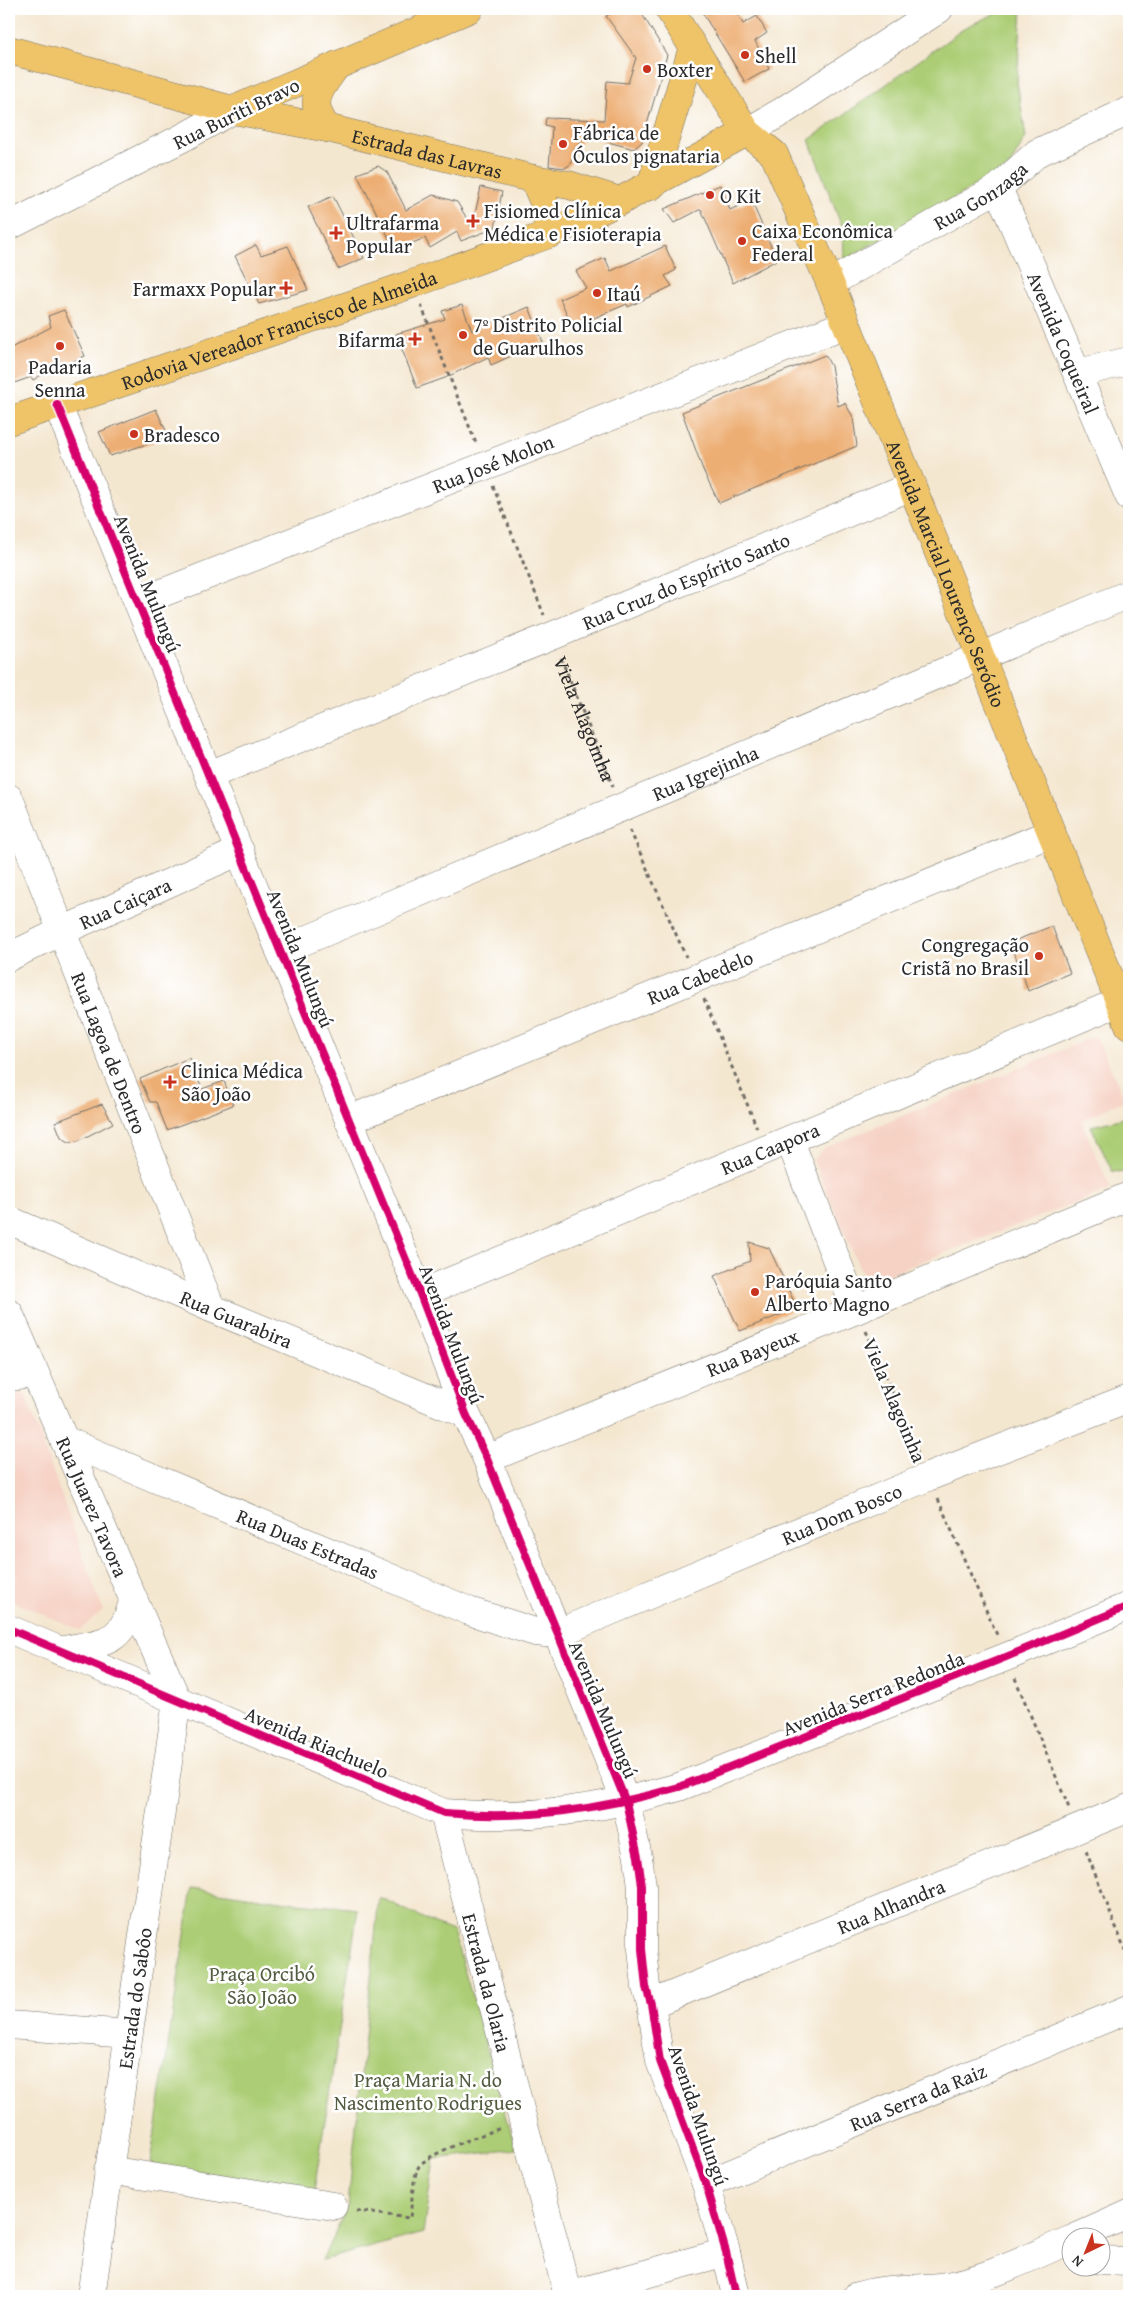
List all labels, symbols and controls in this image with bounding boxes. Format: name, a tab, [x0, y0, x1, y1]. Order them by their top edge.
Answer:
place label: Shell	[755, 41, 797, 70]
marker: Shell	[739, 49, 751, 61]
place label: Boxter	[657, 55, 713, 84]
marker: Boxter	[641, 63, 653, 75]
street label: Rua Buriti Bravo	[168, 70, 304, 156]
place label: Fábrica de Óculos pignataria	[573, 118, 720, 170]
street label: Estrada das Lavras	[349, 120, 506, 185]
marker: Fábrica de Óculos pignataria	[557, 138, 569, 150]
street label: Rua Gonzaga	[928, 154, 1034, 236]
place label: O Kit	[720, 181, 761, 210]
marker: O Kit	[704, 189, 716, 201]
place label: Fisiomed Clínica Médica e Fisioterapia	[484, 196, 662, 248]
place label: Ultrafarma Popular	[346, 208, 440, 260]
marker: Fisiomed Clínica Médica e Fisioterapia	[466, 214, 480, 228]
place label: Caixa Econômica Federal	[752, 216, 893, 268]
marker: Ultrafarma Popular	[330, 227, 342, 239]
marker: Caixa Econômica Federal	[736, 235, 748, 247]
street label: Rodovia Vereador Francisco de Almeida	[117, 262, 441, 396]
street label: Avenida Coqueiral	[1021, 267, 1107, 419]
place label: Farmaxx Popular	[133, 274, 276, 303]
place label: Itaú	[607, 279, 641, 308]
marker: Farmaxx Popular	[280, 282, 292, 294]
marker: Itaú	[591, 287, 603, 299]
place label: 7º Distrito Policial de Guarulhos	[473, 310, 623, 362]
place label: Bifarma	[338, 325, 406, 354]
marker: 7º Distrito Policial de Guarulhos	[457, 329, 469, 341]
marker: Bifarma	[409, 333, 421, 345]
marker: Padaria Senna	[54, 340, 66, 352]
place label: Padaria Senna	[28, 352, 92, 404]
place label: Bradesco	[144, 420, 220, 449]
street label: Rua José Molon	[428, 426, 558, 500]
marker: Bradesco	[128, 428, 140, 440]
street label: Avenida Marcial Lourenço Seródio	[880, 435, 1014, 711]
street label: Avenida Mulungú	[107, 509, 189, 657]
street label: Rua Cruz do Espírito Santo	[578, 524, 794, 636]
street label: Viela Alagoinha	[547, 651, 624, 786]
street label: Rua Igrejinha	[647, 737, 763, 807]
street label: Rua Caiçara	[74, 869, 176, 936]
street label: Avenida Mulungú	[260, 884, 342, 1032]
place label: Congregação Cristã no Brasil	[902, 930, 1029, 982]
street label: Rua Cabedelo	[642, 942, 757, 1011]
marker: Congregação Cristã no Brasil	[1033, 950, 1045, 962]
street label: Rua Lagoa de Dentro	[65, 967, 155, 1138]
place label: Clinica Médica São João	[181, 1056, 304, 1108]
marker: Clinica Médica São João	[163, 1075, 177, 1089]
street label: Rua Caapora	[716, 1114, 824, 1181]
street label: Avenida Mulungú	[412, 1260, 492, 1408]
place label: Paróquia Santo Alberto Magno	[765, 1266, 892, 1318]
street label: Rua Guarabira	[176, 1282, 298, 1355]
marker: Paróquia Santo Alberto Magno	[749, 1286, 761, 1298]
street label: Rua Bayeux	[702, 1320, 803, 1384]
street label: Viela Alagoinha	[856, 1333, 934, 1467]
street label: Rua Juarez Tavora	[50, 1432, 136, 1582]
street label: Rua Dom Bosco	[777, 1475, 906, 1552]
street label: Rua Duas Estradas	[233, 1500, 384, 1586]
street label: Avenida Mulungú	[562, 1636, 646, 1783]
street label: Avenida Serra Redonda	[778, 1643, 969, 1743]
street label: Avenida Riachuelo	[241, 1699, 393, 1785]
street label: Rua Alhandra	[832, 1870, 949, 1941]
street label: Estrada da Olaria	[456, 1910, 519, 2056]
street label: Estrada do Sabôo	[109, 1925, 159, 2071]
park label: Praça Orcibó São João	[209, 1959, 315, 2011]
street label: Avenida Mulungú	[661, 2041, 737, 2189]
street label: Rua Serra da Raiz	[845, 2055, 991, 2138]
park label: Praça Maria N. do Nascimento Rodrigues	[334, 2065, 522, 2117]
north arrow	[1060, 2228, 1110, 2278]
text: N	[1066, 2251, 1087, 2272]

